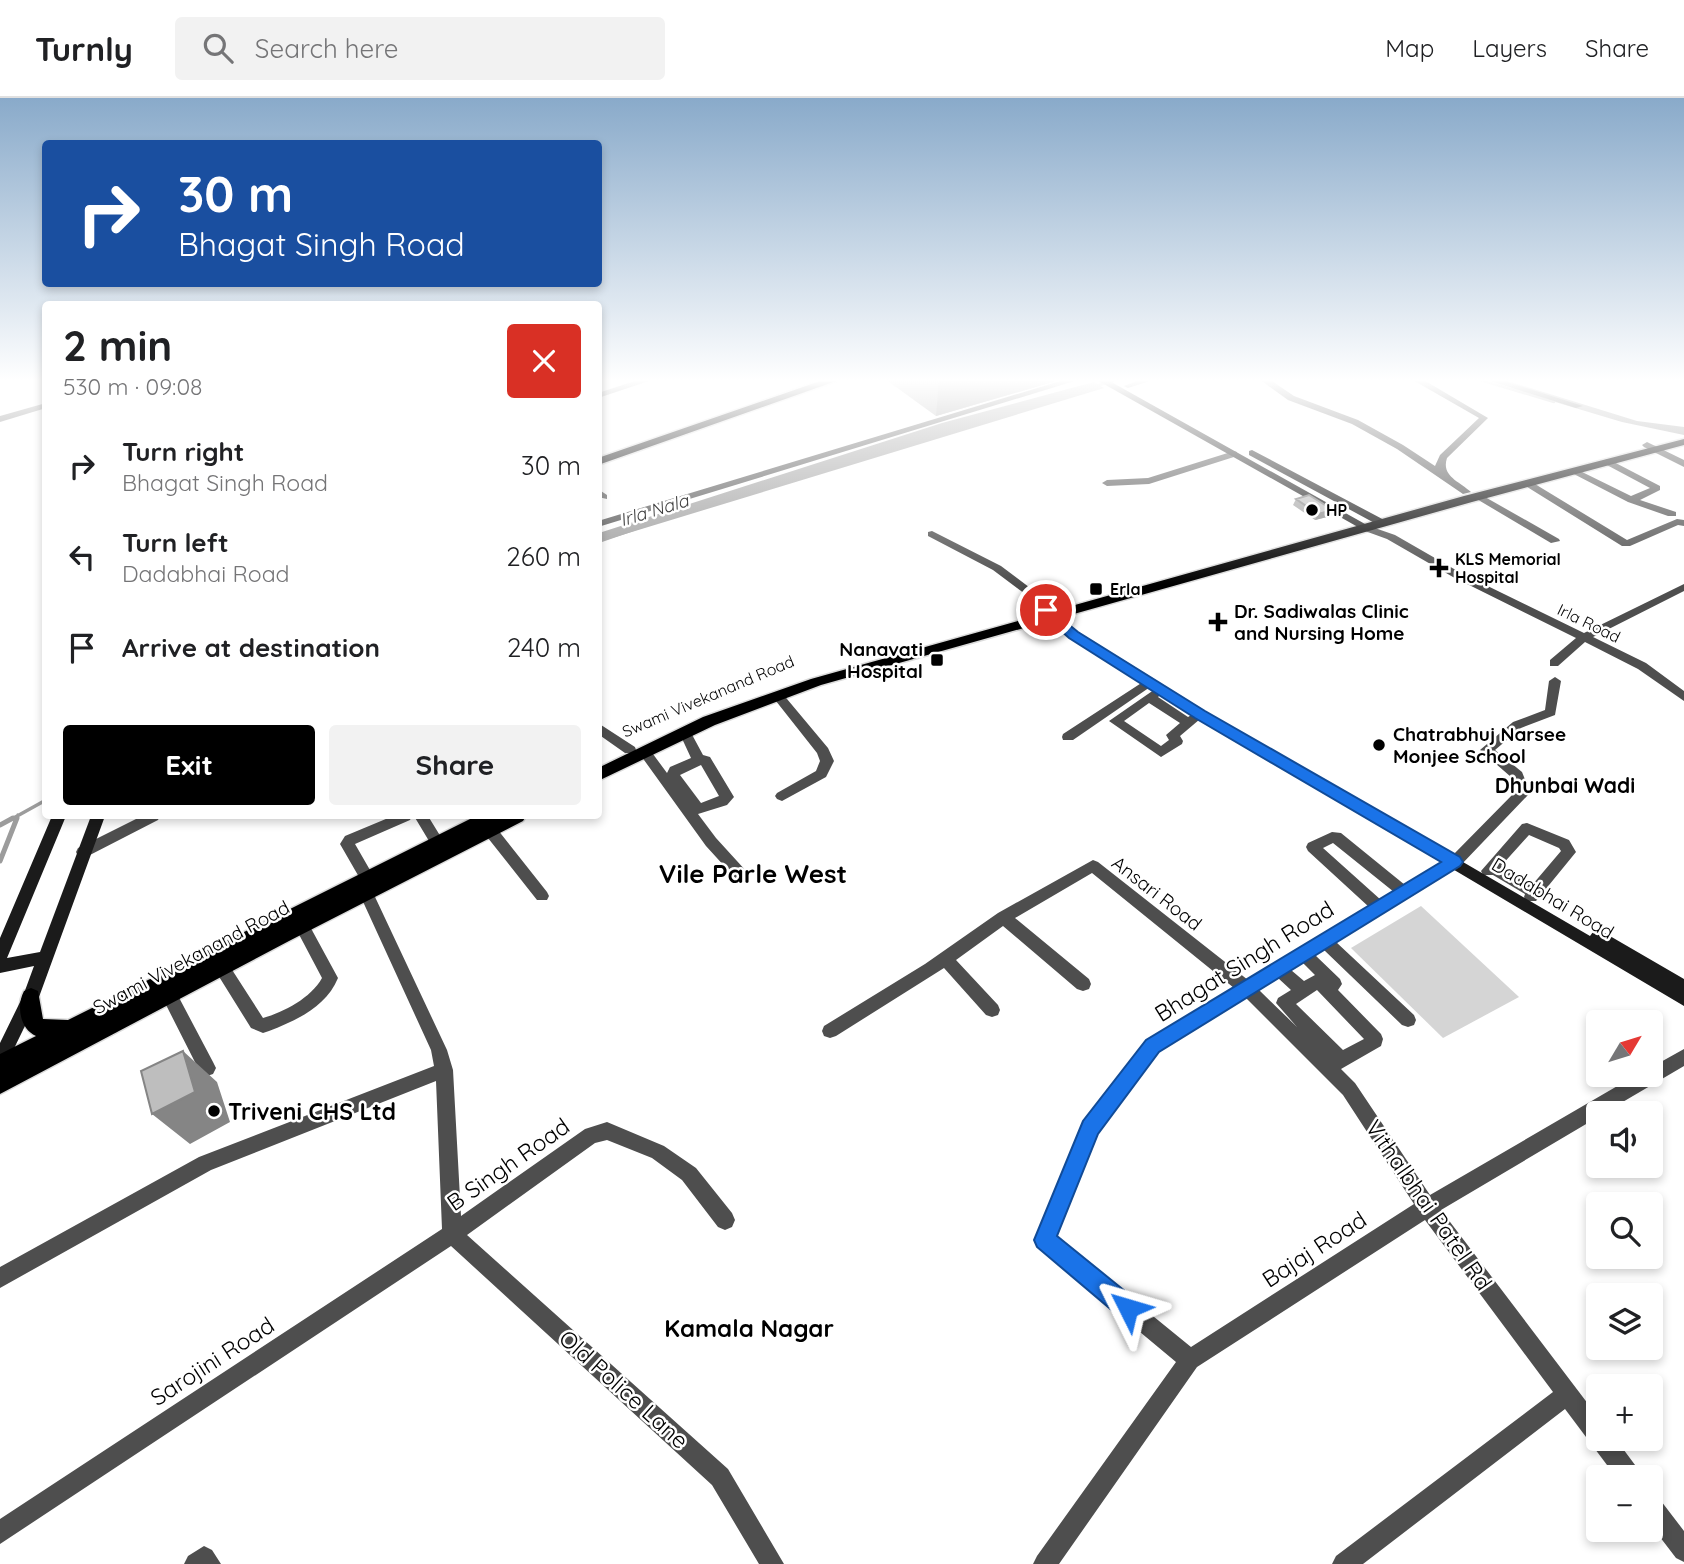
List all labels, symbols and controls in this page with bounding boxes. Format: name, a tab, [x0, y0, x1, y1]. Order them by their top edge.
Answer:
search box	[175, 17, 665, 80]
text: Turnly	[35, 28, 133, 69]
icon: search	[199, 29, 237, 67]
text: Search here	[255, 32, 398, 65]
text: Map	[1385, 33, 1434, 63]
text: Layers	[1472, 33, 1547, 63]
text: Share	[1585, 33, 1649, 63]
text: 30 m	[178, 163, 293, 224]
icon: right	[63, 168, 154, 259]
text: Bhagat Singh Road	[178, 224, 465, 264]
text: 2 min	[63, 319, 172, 372]
button: close	[507, 324, 581, 398]
text: 530 m · 09:08	[63, 372, 203, 401]
text: Turn right	[122, 435, 244, 468]
icon: right	[63, 447, 101, 485]
text: 30 m	[521, 449, 581, 482]
text: Bhagat Singh Road	[122, 468, 328, 497]
water label: Irla Nala	[617, 488, 692, 531]
place label: HP	[1326, 500, 1348, 520]
marker: HP	[1304, 502, 1320, 518]
text: Turn left	[122, 526, 229, 559]
icon: left	[63, 538, 101, 576]
text: 260 m	[506, 540, 581, 573]
place label: KLS Memorial Hospital	[1455, 549, 1561, 587]
marker: KLS Memorial Hospital	[1429, 558, 1449, 578]
text: Dadabhai Road	[122, 559, 290, 588]
place label: Erla	[1110, 579, 1140, 599]
pin	[1016, 580, 1076, 640]
marker: Erla	[1088, 581, 1104, 597]
icon: arrive	[1027, 591, 1065, 629]
place label: Dr. Sadiwalas Clinic and Nursing Home	[1234, 599, 1409, 645]
street label: Irla Road	[1554, 599, 1624, 647]
marker: Dr. Sadiwalas Clinic and Nursing Home	[1208, 612, 1228, 632]
icon: arrive	[63, 629, 101, 667]
text: Arrive at destination	[122, 631, 380, 664]
text: 240 m	[507, 631, 581, 664]
place label: Nanavati Hospital	[839, 637, 923, 683]
street label: Swami Vivekanand Road	[619, 651, 797, 741]
marker: Nanavati Hospital	[929, 652, 945, 668]
place label: Chatrabhuj Narsee Monjee School	[1393, 722, 1566, 768]
button: Exit	[63, 725, 315, 805]
button: Share	[329, 725, 581, 805]
marker: Chatrabhuj Narsee Monjee School	[1371, 737, 1387, 753]
district label: Dhunbai Wadi	[1495, 772, 1635, 798]
street label: Ansari Road	[1107, 850, 1207, 936]
street label: Dadabhai Road	[1487, 852, 1619, 944]
district label: Vile Parle West	[659, 857, 847, 890]
street label: Bhagat Singh Road	[1149, 894, 1339, 1028]
street label: Swami Vivekanand Road	[88, 895, 294, 1019]
north arrow	[1586, 1010, 1662, 1087]
map controls	[1586, 1010, 1663, 1542]
place label: Triveni CHS Ltd	[228, 1097, 396, 1126]
button: sound	[1586, 1101, 1663, 1178]
marker: Triveni CHS Ltd	[206, 1103, 222, 1119]
street label: B Singh Road	[441, 1111, 575, 1217]
street label: Vithalbhai Patel Rd	[1359, 1114, 1499, 1296]
button: search	[1586, 1192, 1663, 1269]
street label: Bajaj Road	[1256, 1205, 1372, 1293]
position arrow	[1091, 1271, 1165, 1345]
button: layers	[1586, 1283, 1663, 1360]
street label: Sarojini Road	[145, 1310, 279, 1412]
district label: Kamala Nagar	[664, 1313, 834, 1343]
street label: Old Police Lane	[553, 1323, 695, 1455]
button: +	[1586, 1374, 1663, 1451]
button: −	[1586, 1465, 1663, 1542]

